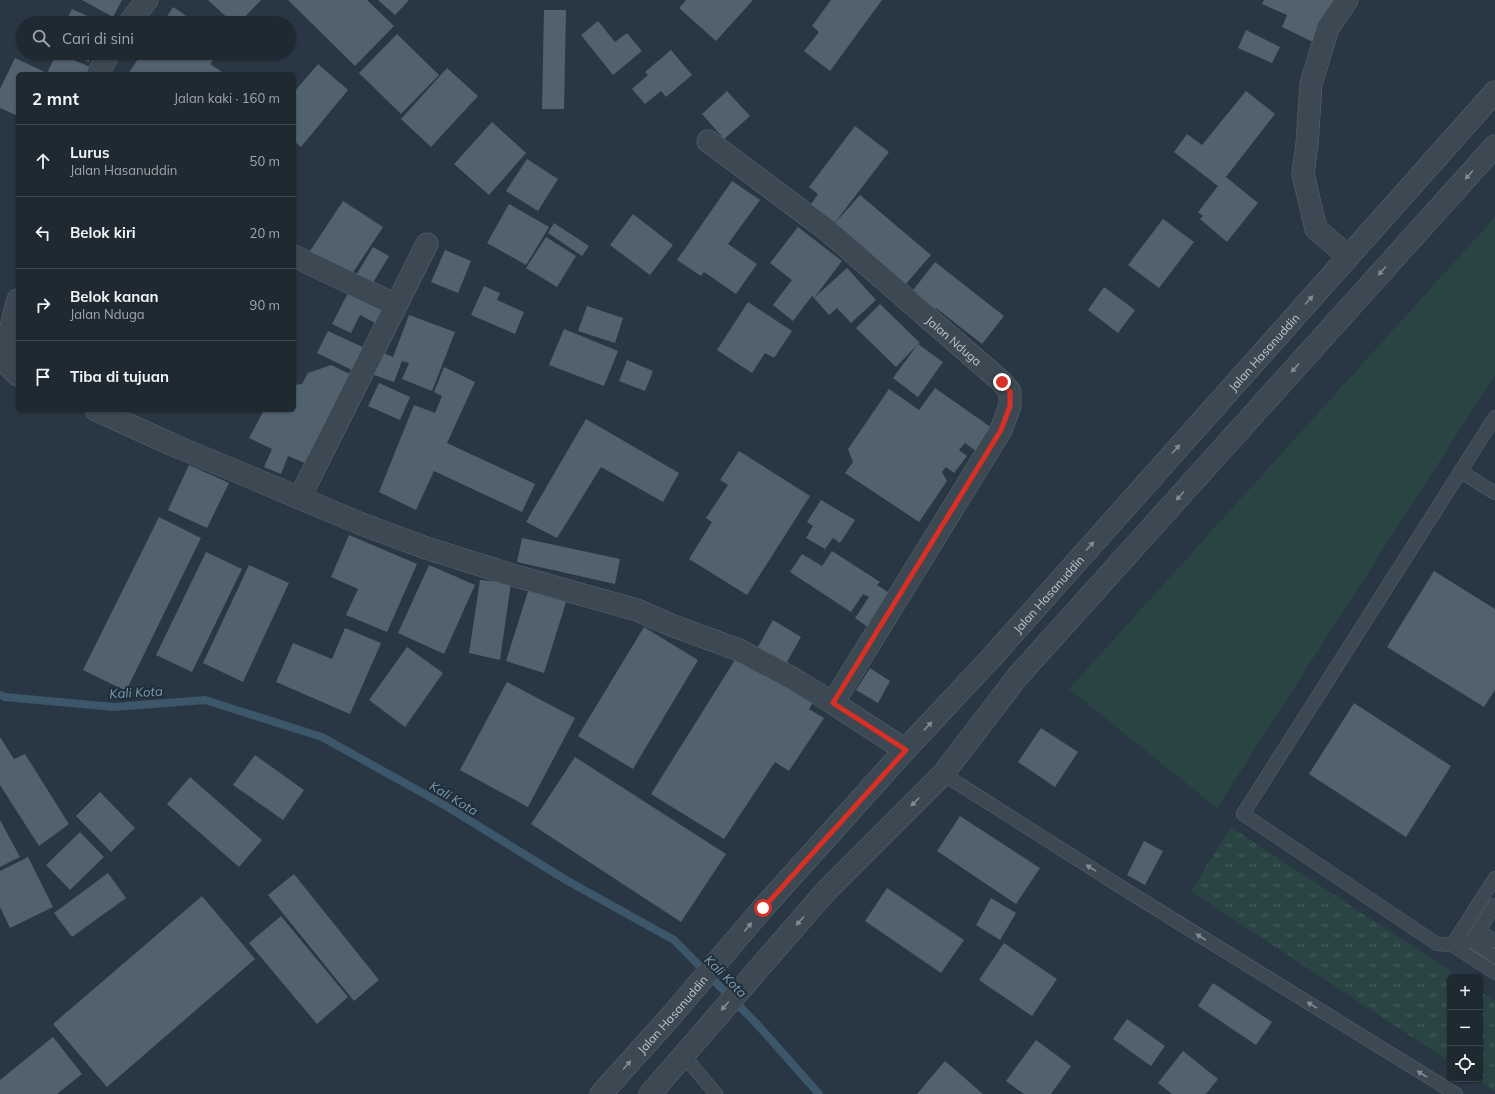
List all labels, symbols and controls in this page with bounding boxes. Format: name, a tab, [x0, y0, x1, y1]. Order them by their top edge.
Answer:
search box	[16, 16, 296, 60]
icon: search	[30, 27, 52, 49]
text: Cari di sini	[62, 29, 134, 48]
text: 2 mnt	[32, 88, 79, 109]
text: Jalan kaki · 160 m	[174, 90, 280, 106]
text: Lurus	[70, 143, 110, 162]
icon: ahead	[32, 150, 54, 172]
text: 50 m	[250, 153, 280, 169]
text: Jalan Hasanuddin	[70, 162, 177, 178]
one-way arrow	[1465, 170, 1474, 179]
icon: left	[32, 222, 54, 244]
text: Belok kiri	[70, 223, 136, 242]
text: 20 m	[250, 225, 280, 241]
one-way arrow	[1378, 267, 1387, 276]
text: Belok kanan	[70, 287, 159, 306]
icon: right	[32, 294, 54, 316]
one-way arrow	[1304, 295, 1313, 304]
text: 90 m	[250, 297, 280, 313]
text: Jalan Nduga	[70, 306, 145, 322]
street label: Jalan Hasanuddin	[1225, 310, 1302, 394]
street label: Jalan Nduga	[923, 312, 985, 369]
one-way arrow	[1291, 363, 1300, 373]
icon: arrive	[32, 366, 54, 388]
text: Tiba di tujuan	[70, 367, 169, 386]
route end	[993, 373, 1011, 391]
one-way arrow	[1172, 444, 1181, 454]
one-way arrow	[1176, 491, 1185, 501]
one-way arrow	[1085, 542, 1094, 551]
street label: Jalan Hasanuddin	[1010, 552, 1087, 636]
water label: Kali Kota	[109, 683, 163, 701]
one-way arrow	[923, 721, 933, 731]
water label: Kali Kota	[427, 777, 481, 819]
one-way arrow	[910, 797, 920, 807]
one-way arrow	[1086, 864, 1096, 872]
route start	[754, 899, 772, 917]
one-way arrow	[796, 915, 805, 926]
one-way arrow	[743, 921, 752, 932]
one-way arrow	[1196, 933, 1206, 941]
water label: Kali Kota	[701, 951, 751, 1001]
street label: Jalan Hasanuddin	[634, 972, 710, 1056]
map controls	[1447, 974, 1483, 1082]
button: +	[1447, 974, 1483, 1010]
one-way arrow	[721, 1001, 730, 1012]
one-way arrow	[1307, 1001, 1317, 1009]
button: −	[1447, 1010, 1483, 1046]
button: locate	[1447, 1046, 1483, 1082]
one-way arrow	[622, 1060, 631, 1070]
one-way arrow	[1416, 1070, 1428, 1077]

